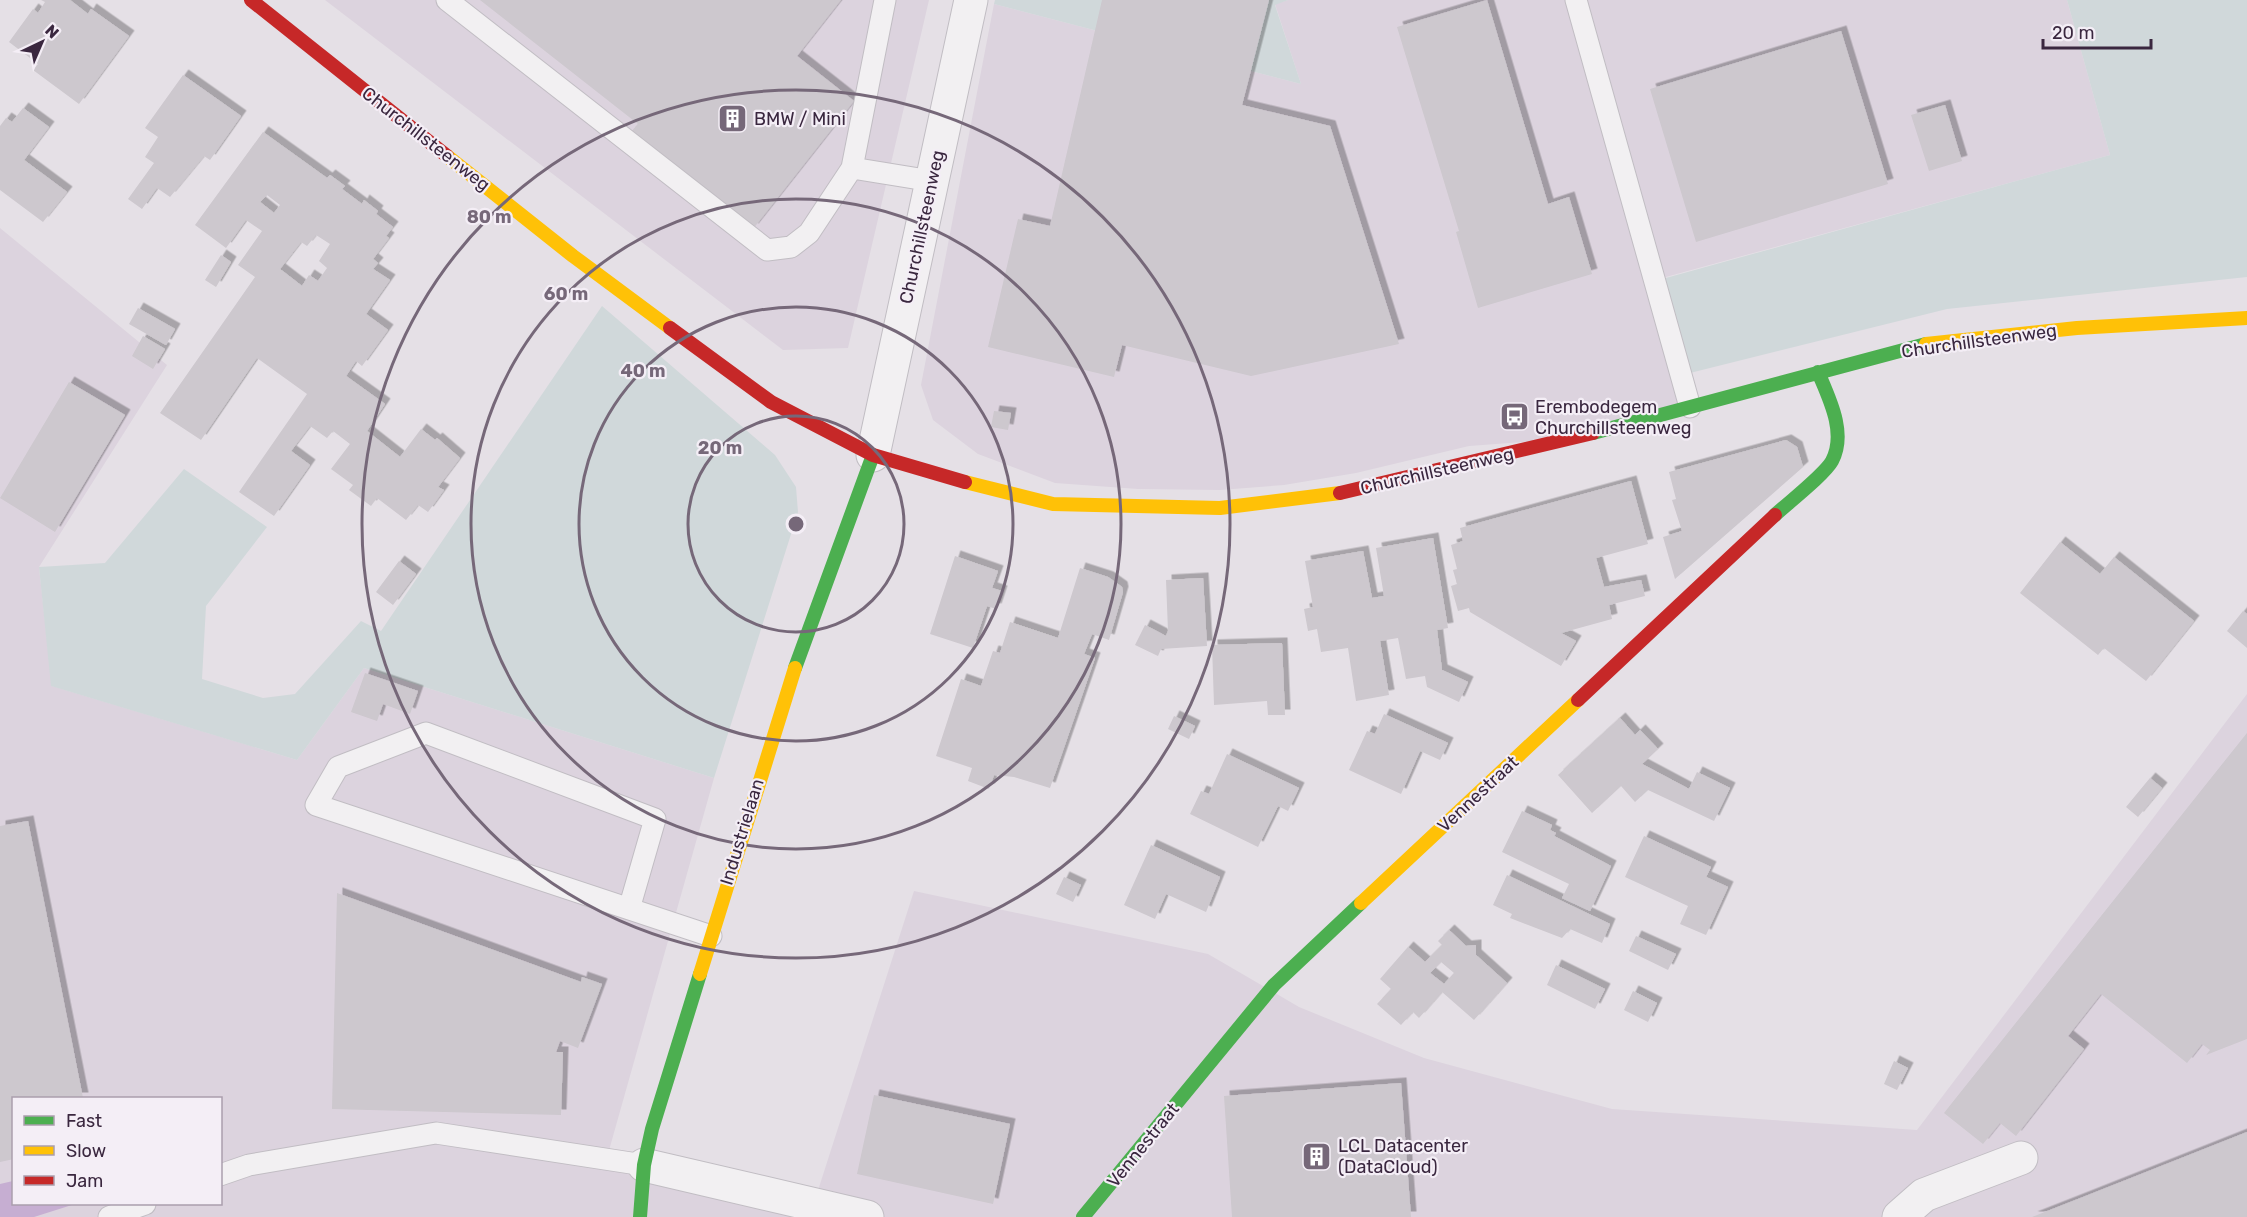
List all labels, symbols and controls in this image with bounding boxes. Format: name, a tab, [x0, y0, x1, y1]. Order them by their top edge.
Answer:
north arrow	[12, 12, 72, 72]
scale bar	[2043, 12, 2151, 50]
text: N	[41, 21, 63, 42]
text: 20 m	[2052, 22, 2094, 44]
street label: Churchillsteenweg	[358, 82, 494, 196]
building icon: BMW / Mini	[717, 103, 749, 135]
place label: BMW / Mini	[754, 108, 846, 130]
street label: Churchillsteenweg	[895, 148, 949, 306]
text: 80 m	[467, 206, 511, 228]
text: 60 m	[544, 283, 588, 305]
street label: Churchillsteenweg	[1900, 319, 2058, 363]
text: 40 m	[621, 360, 665, 382]
place label: Erembodegem Churchillsteenweg	[1535, 396, 1692, 439]
bus stop icon: Erembodegem Churchillsteenweg	[1498, 401, 1530, 433]
text: 20 m	[698, 437, 742, 459]
street label: Churchillsteenweg	[1358, 443, 1516, 499]
centre of rings	[786, 514, 806, 534]
street label: Vennestraat	[1433, 751, 1523, 837]
street label: Industrielaan	[715, 776, 769, 888]
legend	[12, 1097, 222, 1205]
street label: Vennestraat	[1102, 1098, 1184, 1192]
text: Fast	[66, 1110, 102, 1132]
place label: LCL Datacenter (DataCloud)	[1338, 1135, 1468, 1178]
text: Slow	[66, 1140, 106, 1162]
building icon: LCL Datacenter (DataCloud)	[1301, 1140, 1333, 1172]
text: Jam	[66, 1170, 103, 1192]

